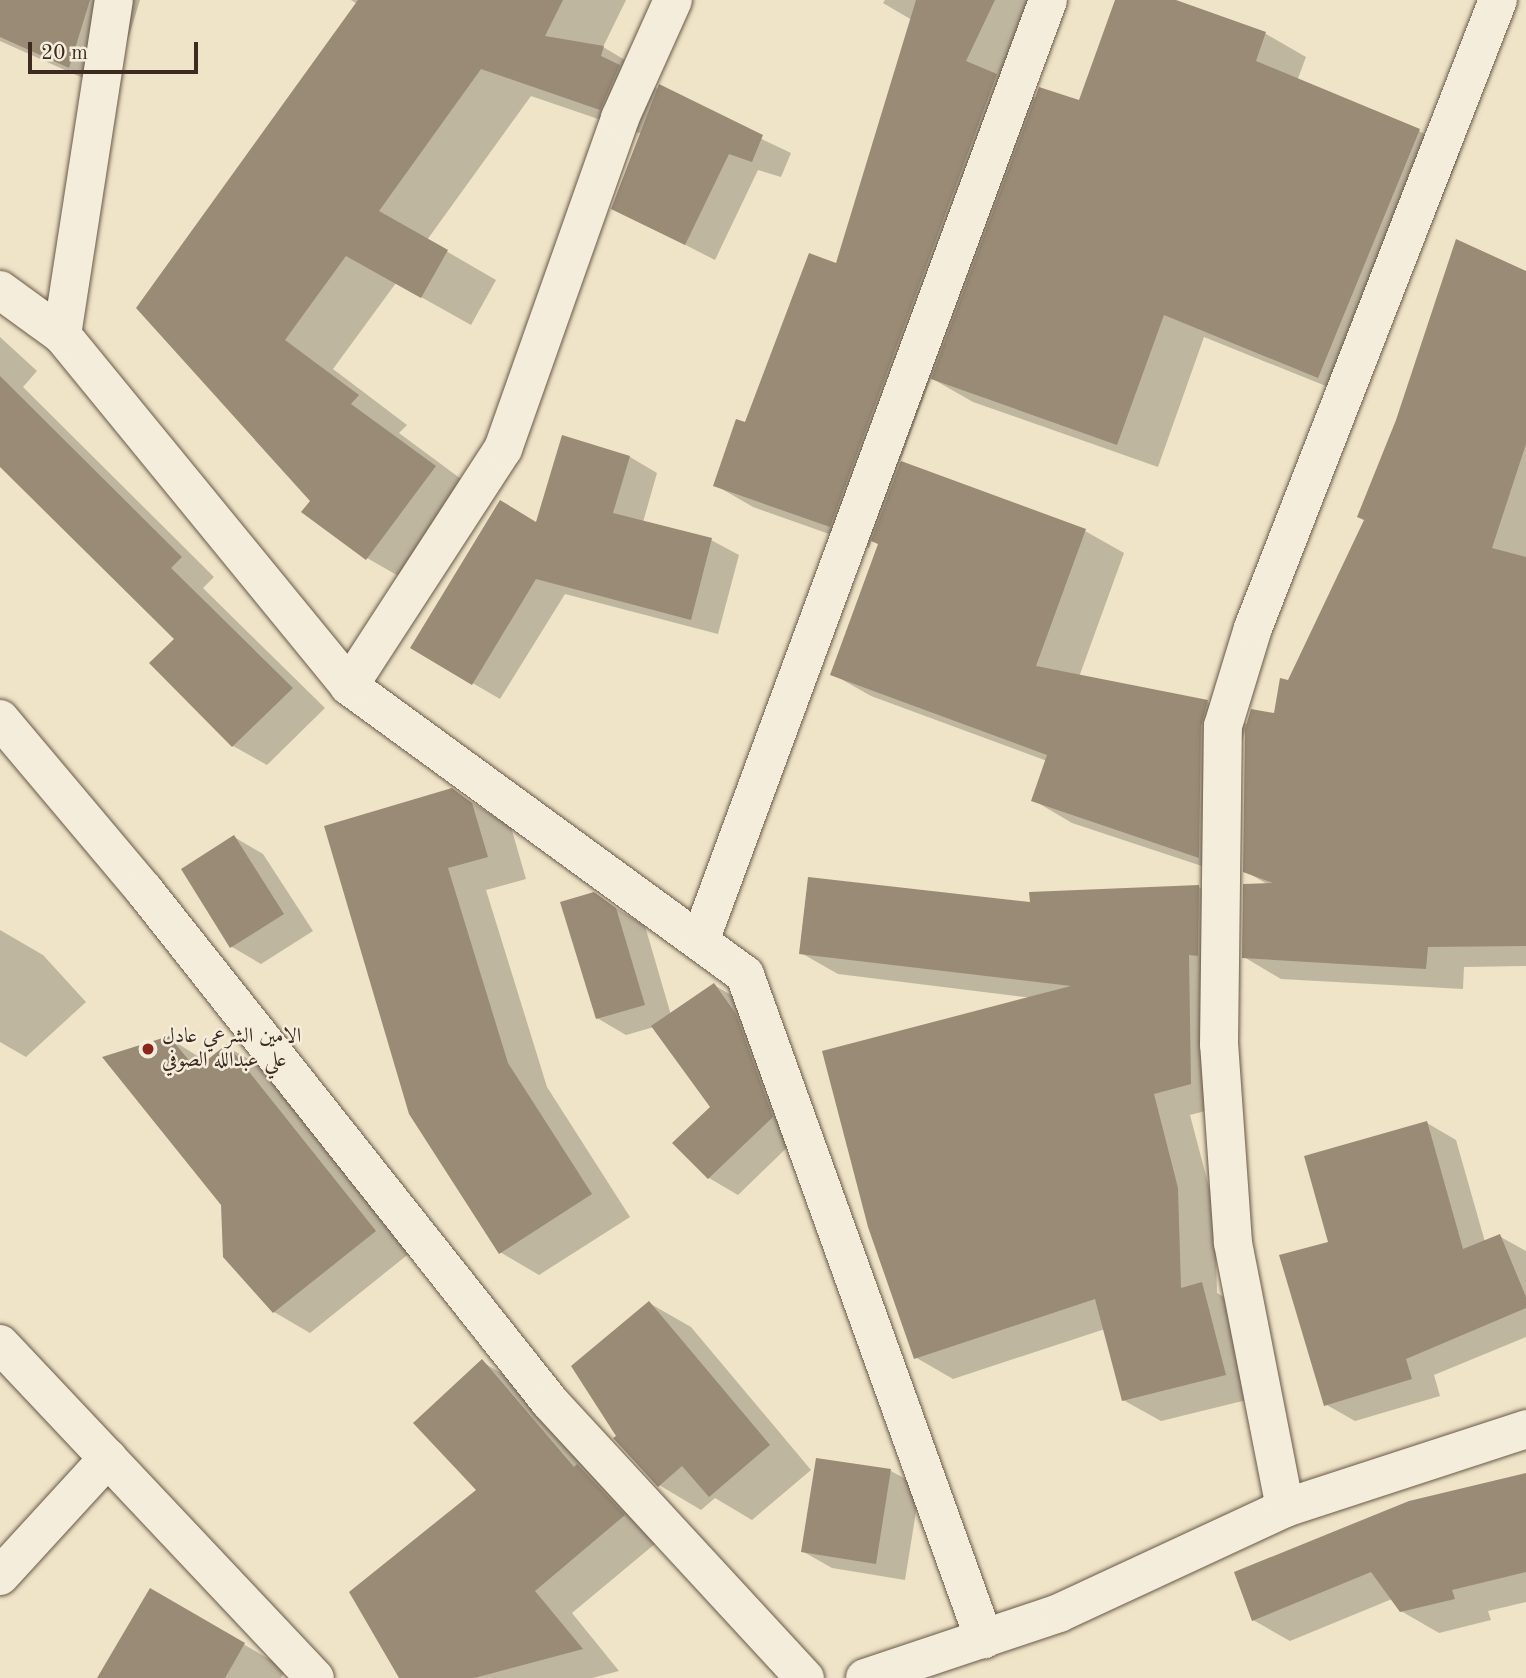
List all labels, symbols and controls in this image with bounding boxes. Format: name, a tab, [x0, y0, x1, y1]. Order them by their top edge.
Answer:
scale bar	[32, 28, 201, 72]
text: 20 m	[41, 43, 88, 64]
place label: الامين الشرعي عادل علي عبدالله الصوفي	[162, 1024, 301, 1074]
marker: الامين الشرعي عادل علي عبدالله الصوفي	[140, 1041, 156, 1057]

